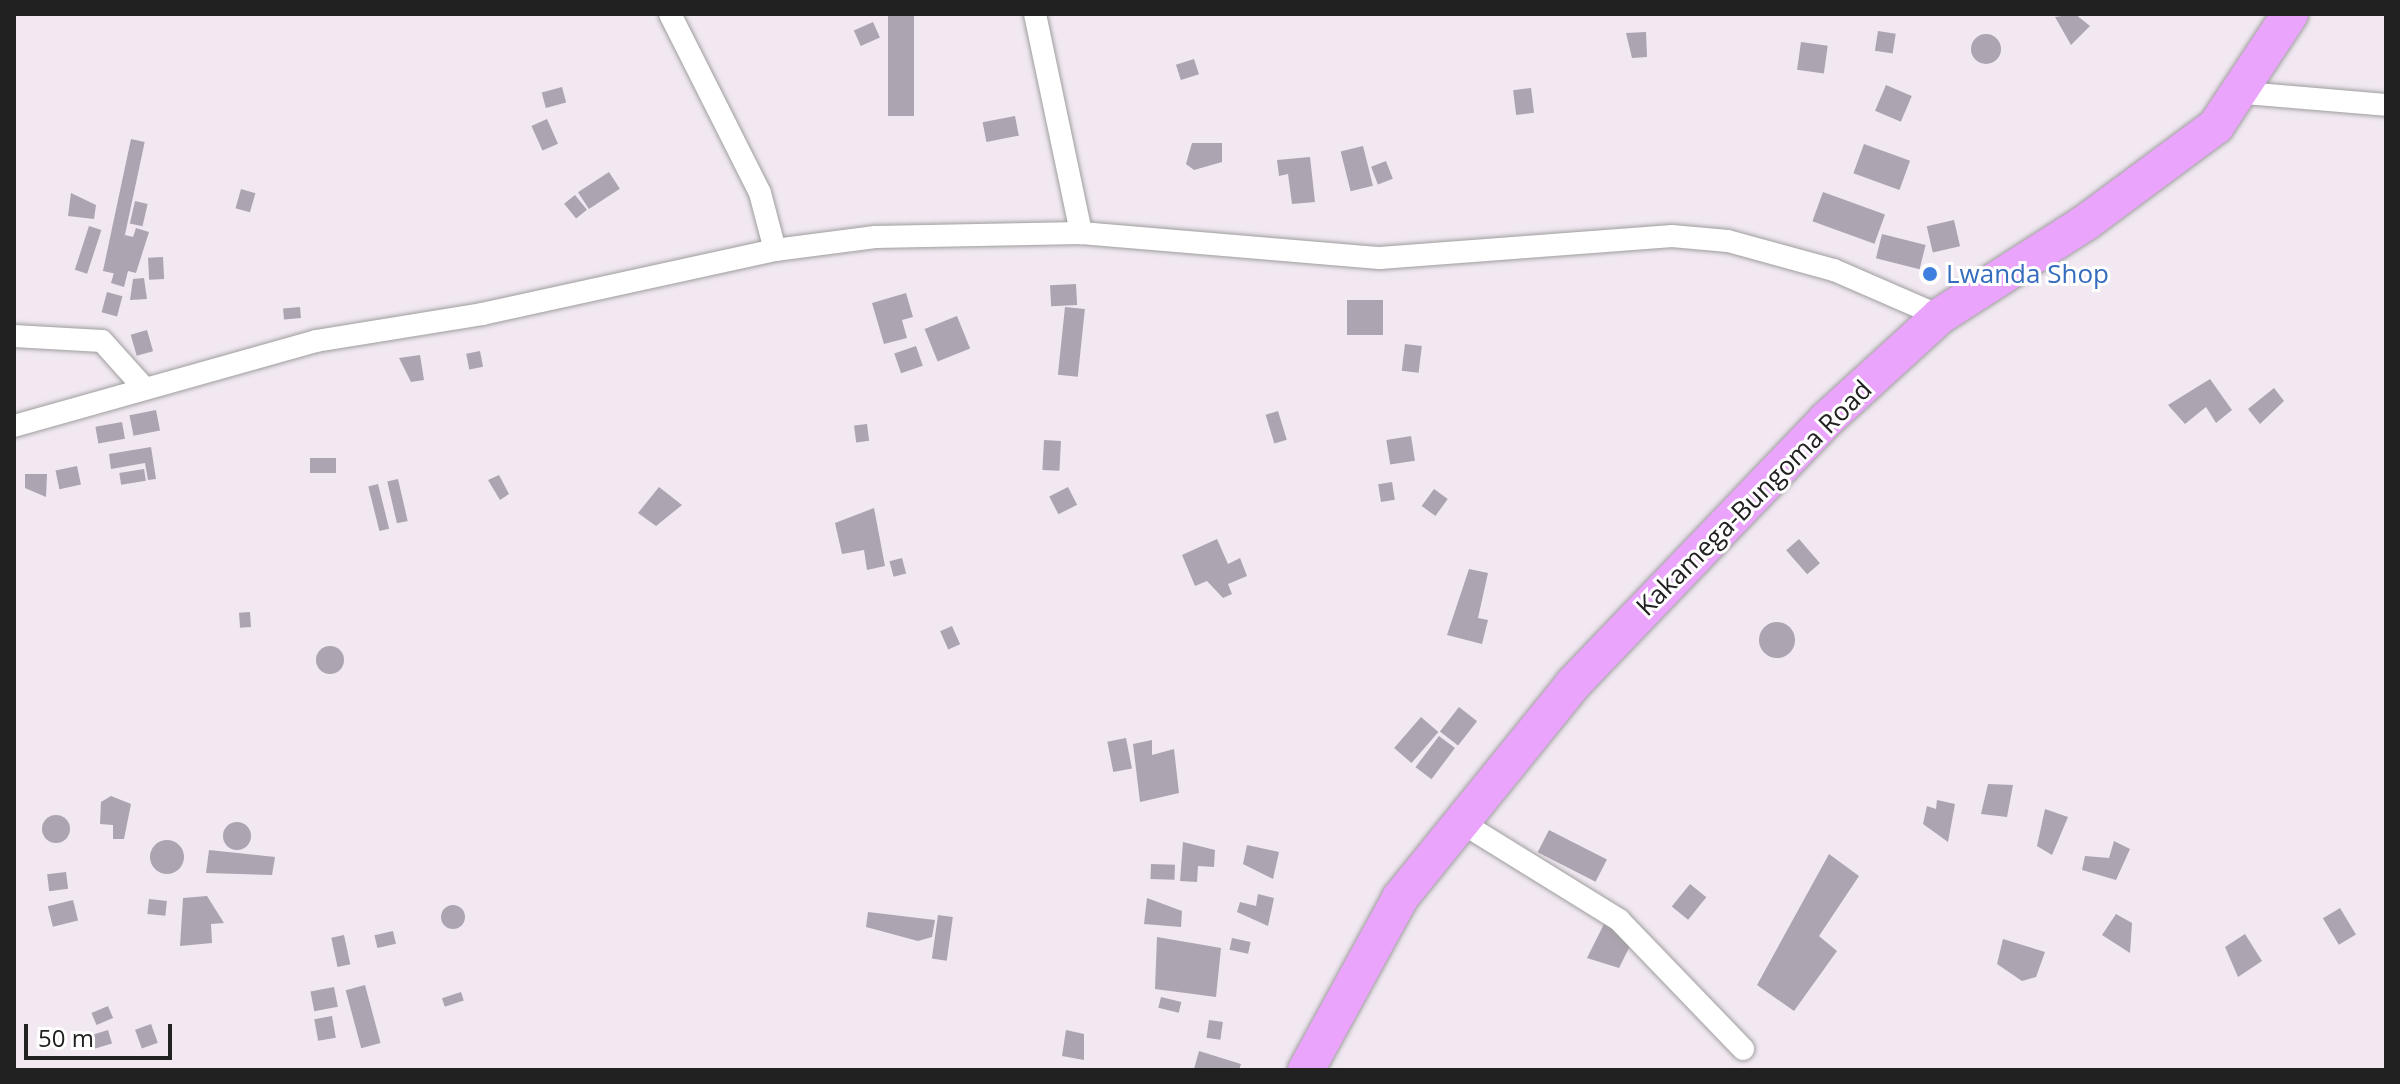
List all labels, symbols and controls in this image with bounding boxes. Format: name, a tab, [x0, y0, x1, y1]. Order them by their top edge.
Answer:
place label: Lwanda Shop	[1946, 258, 2109, 290]
marker: Lwanda Shop	[1921, 265, 1939, 283]
street label: Kakamega-Bungoma Road	[1630, 374, 1878, 622]
scale bar	[28, 1008, 176, 1058]
text: 50 m	[38, 1021, 94, 1054]

